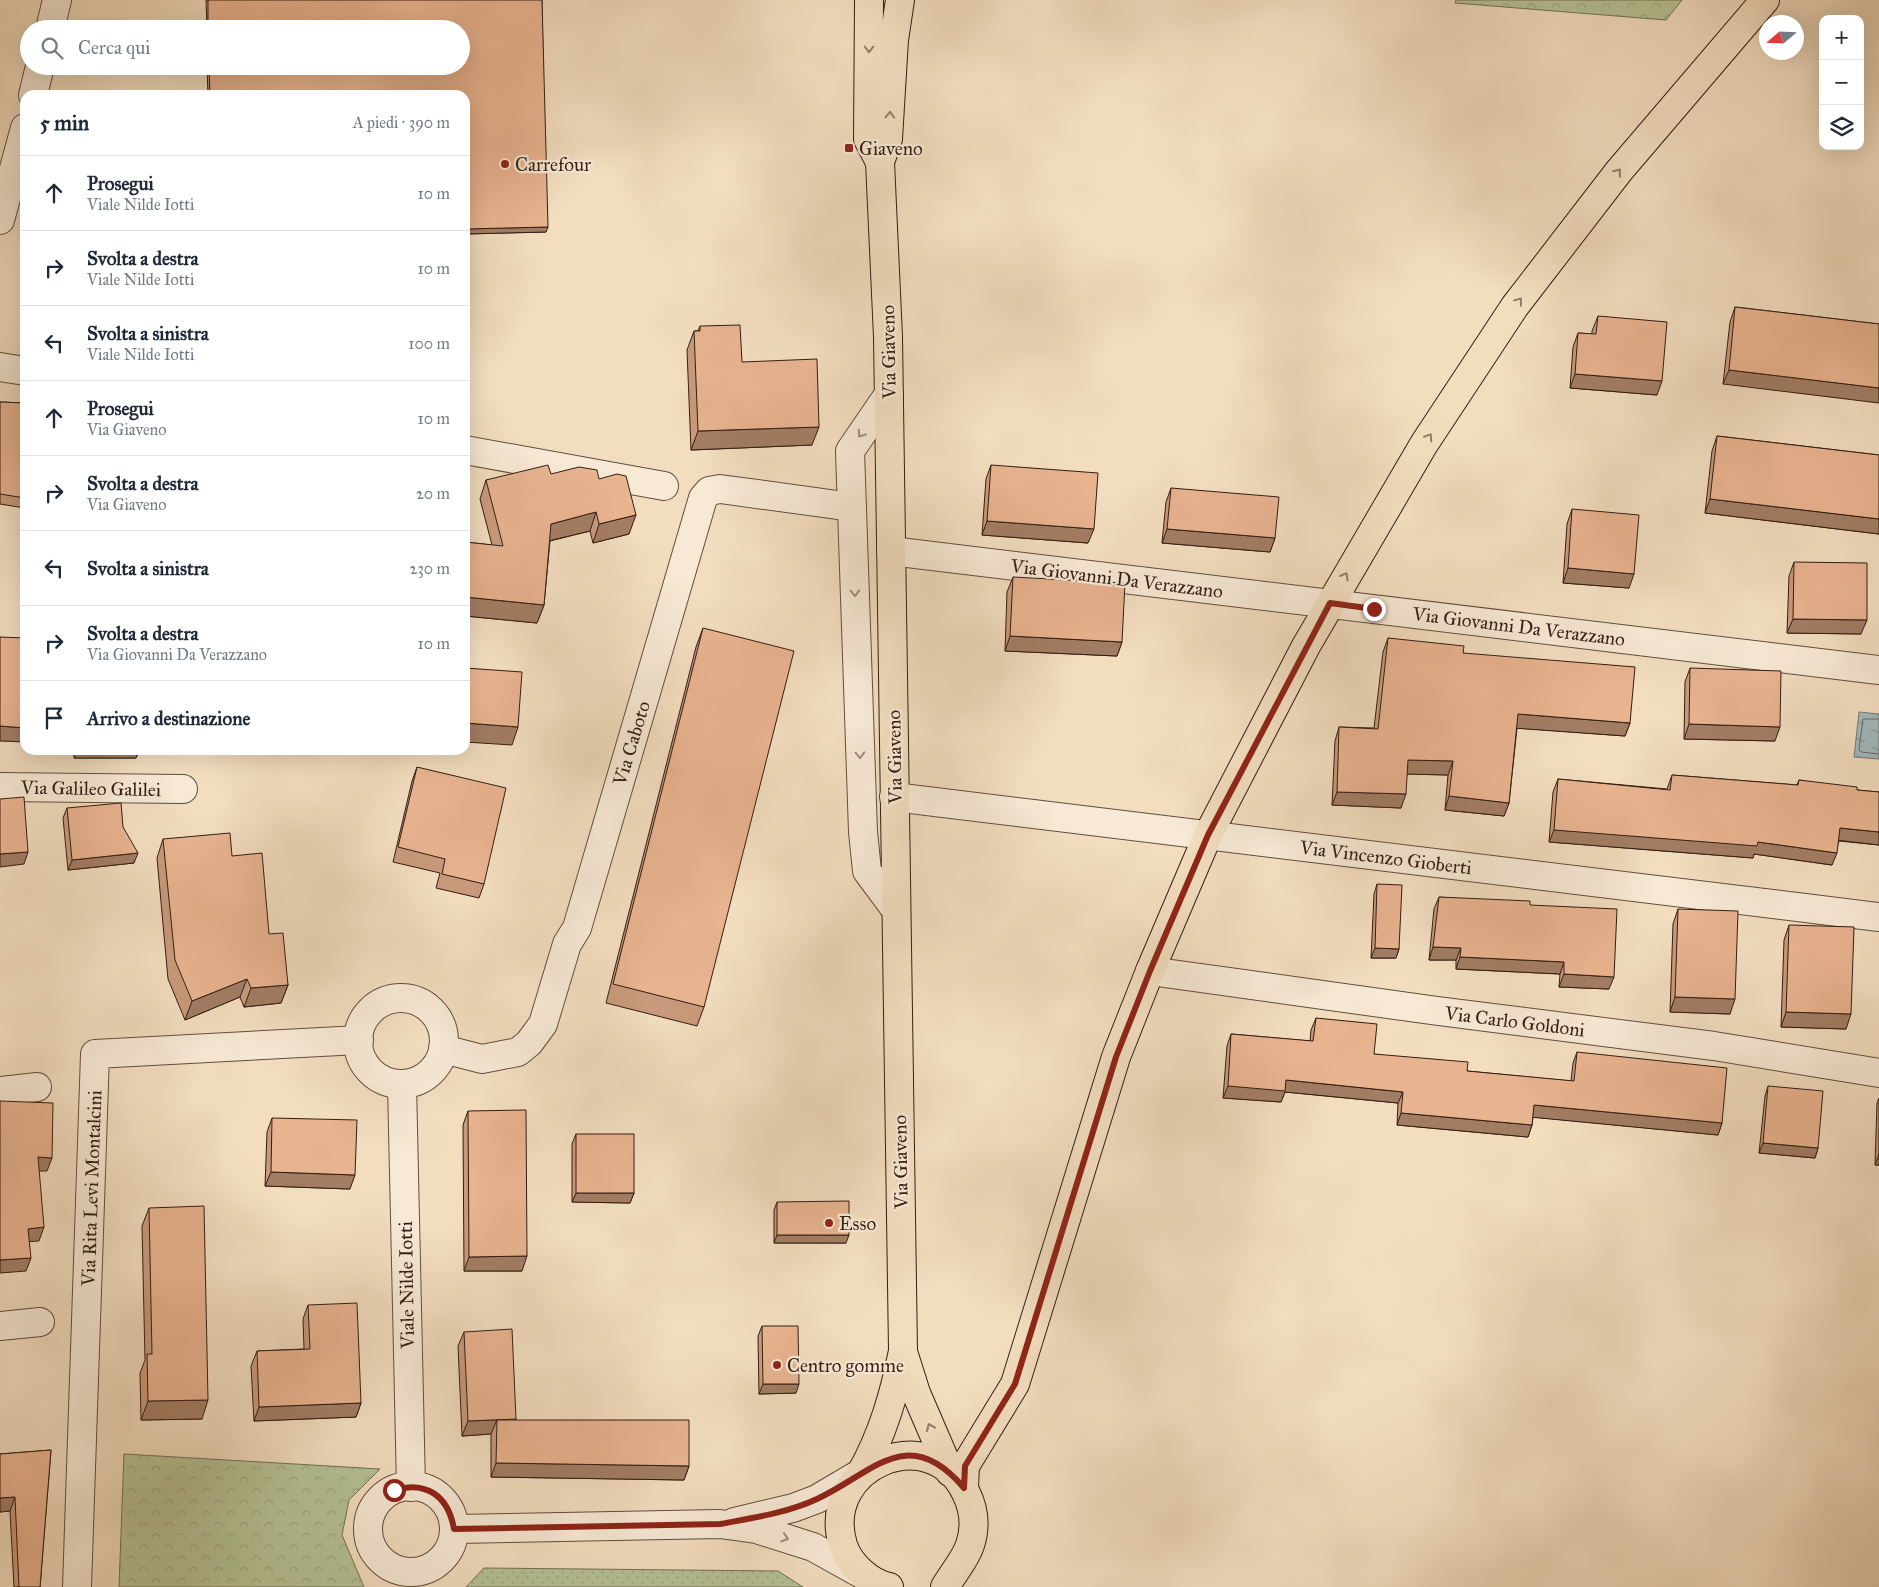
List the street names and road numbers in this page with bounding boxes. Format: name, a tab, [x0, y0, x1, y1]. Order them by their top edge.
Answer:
street label: Via Giaveno	[876, 304, 901, 400]
street label: Via Giovanni Da Verazzano	[1008, 554, 1225, 603]
street label: Via Giovanni Da Verazzano	[1410, 602, 1627, 651]
street label: Via Caboto	[607, 698, 655, 789]
street label: Via Giaveno	[882, 709, 907, 805]
street label: Via Galileo Galilei	[20, 776, 161, 801]
street label: Via Vincenzo Gioberti	[1298, 835, 1473, 879]
street label: Via Carlo Goldoni	[1443, 1001, 1586, 1041]
street label: Via Rita Levi Montalcini	[77, 1090, 106, 1287]
street label: Via Giaveno	[888, 1114, 913, 1210]
street label: Viale Nilde Iotti	[394, 1221, 419, 1350]

